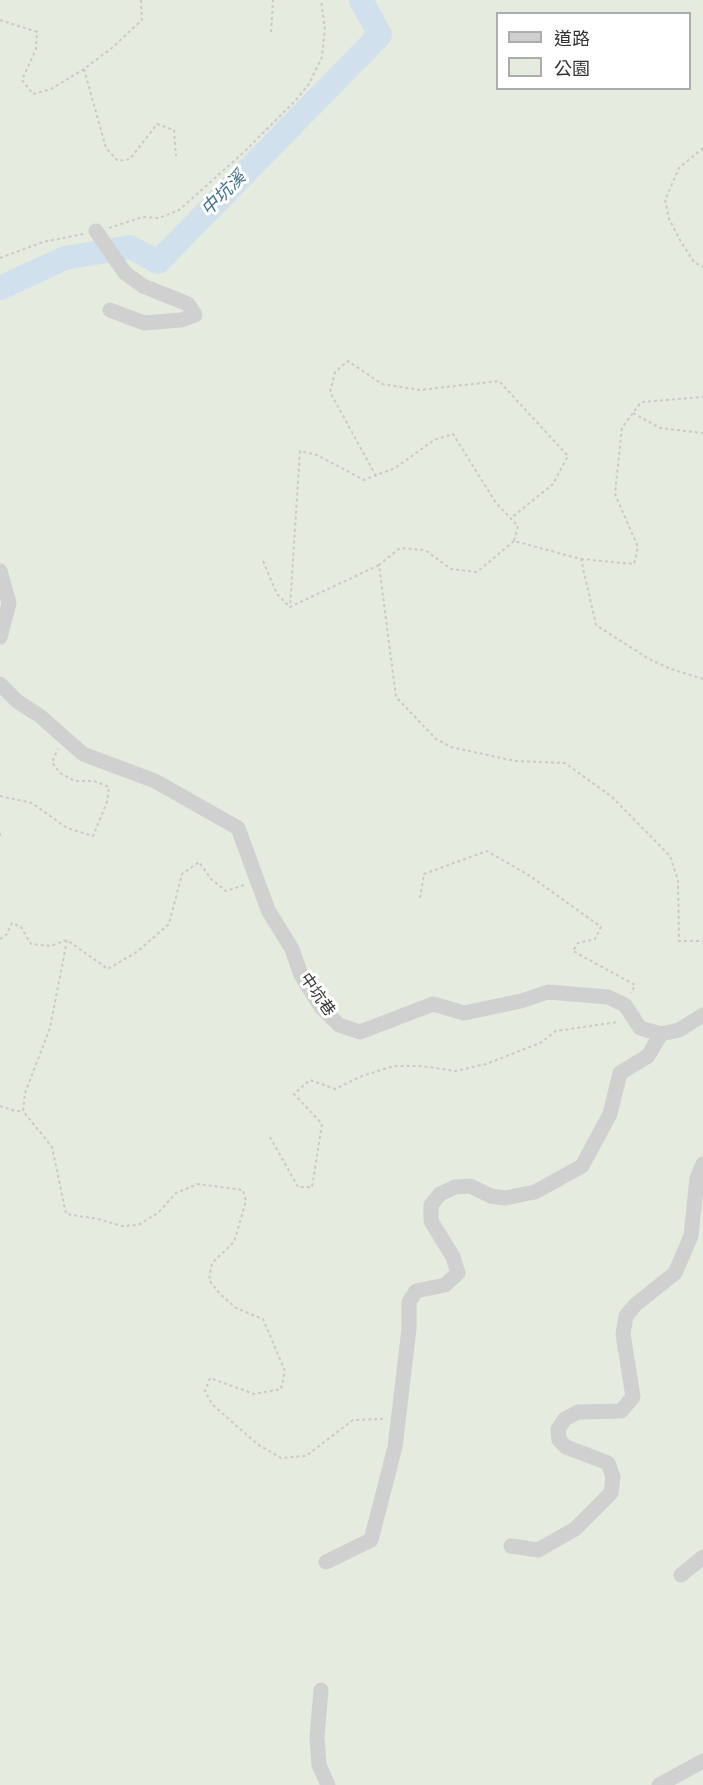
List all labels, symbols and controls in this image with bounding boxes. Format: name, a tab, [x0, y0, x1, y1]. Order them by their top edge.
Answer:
legend	[496, 12, 691, 90]
text: 道路	[554, 27, 590, 50]
text: 公園	[554, 57, 590, 80]
water label: 中坑溪	[197, 167, 251, 221]
street label: 中坑巷	[295, 970, 339, 1020]

